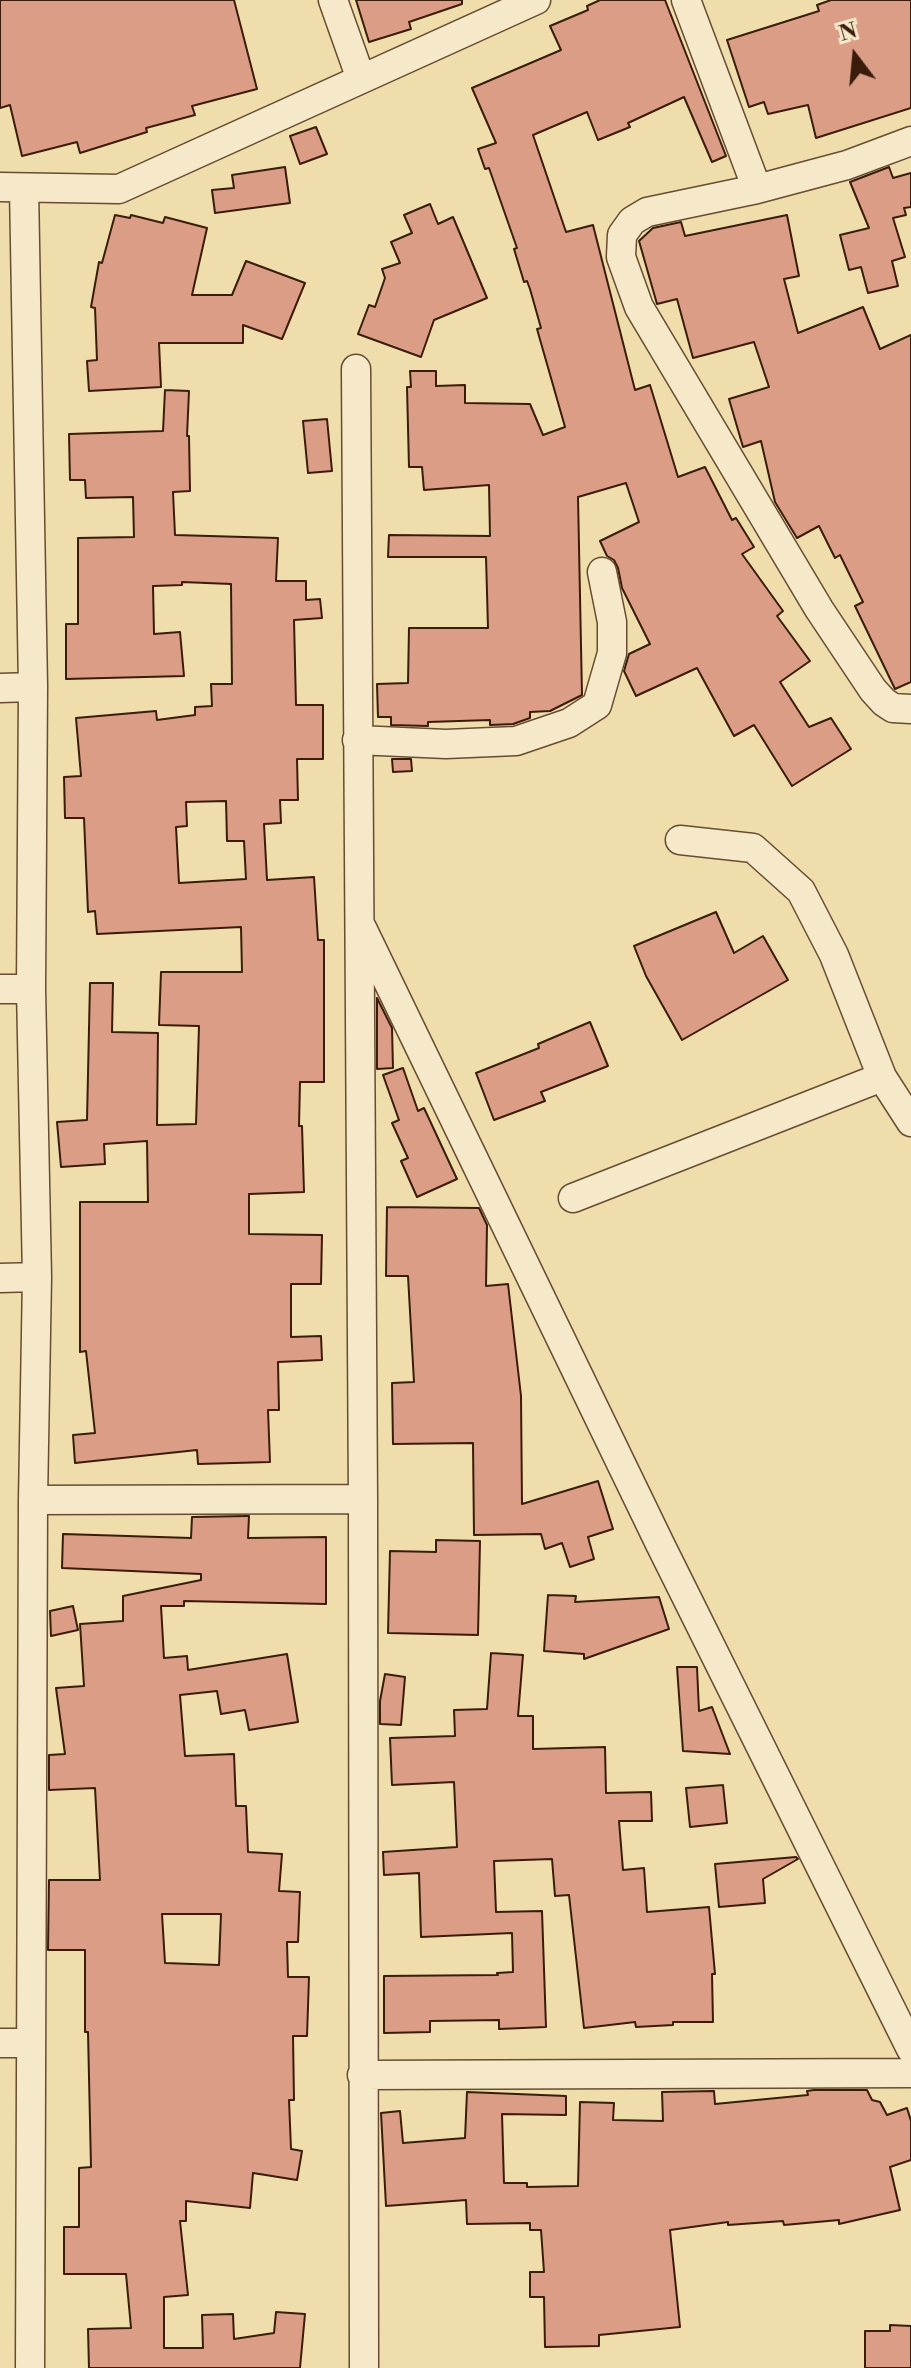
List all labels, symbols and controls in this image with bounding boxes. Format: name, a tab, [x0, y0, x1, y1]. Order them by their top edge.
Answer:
north arrow	[815, 16, 895, 96]
text: N	[836, 17, 860, 48]

